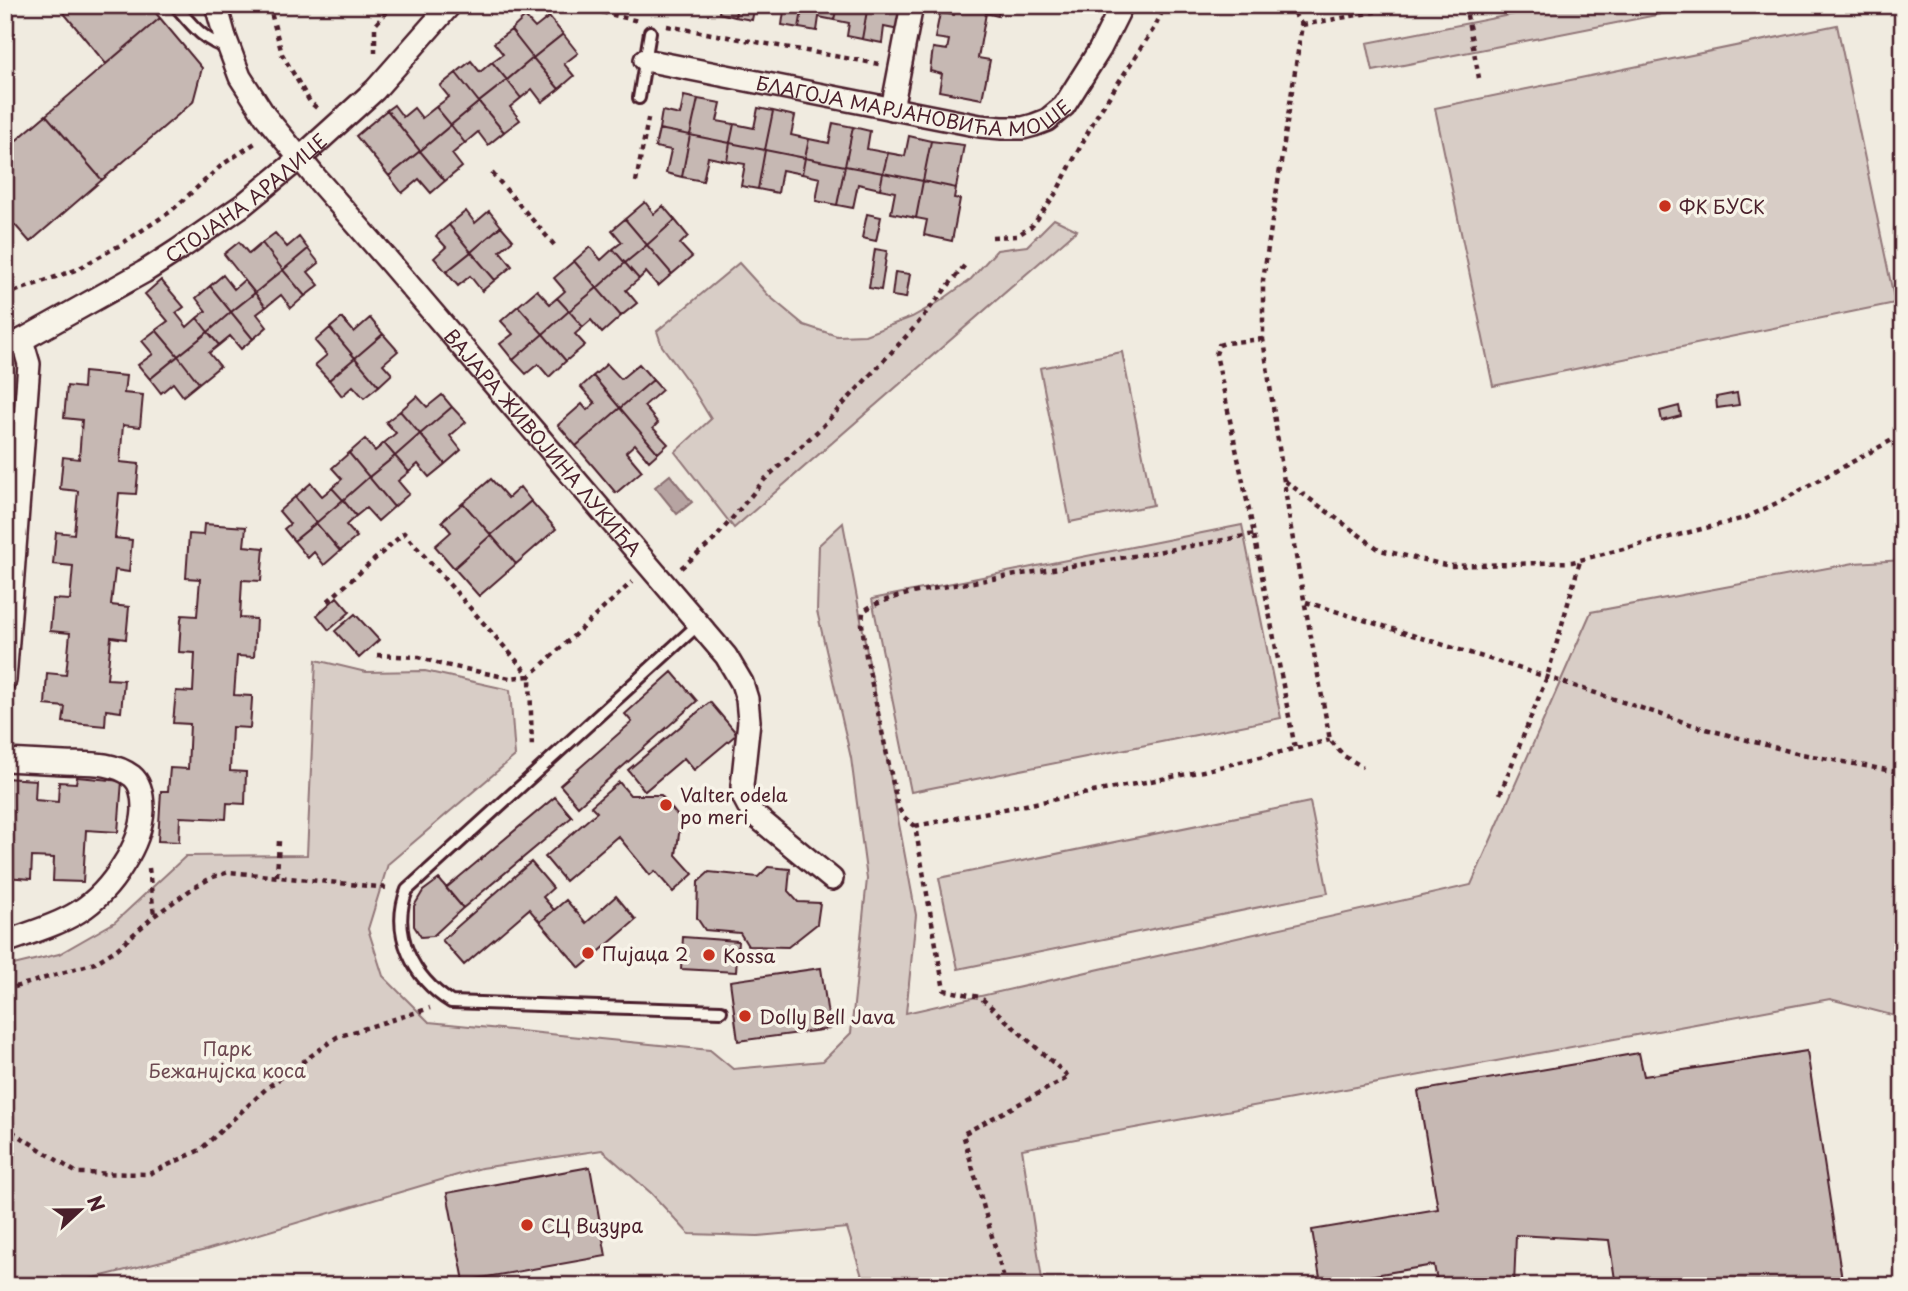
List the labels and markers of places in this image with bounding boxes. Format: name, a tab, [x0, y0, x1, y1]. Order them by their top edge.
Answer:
place label: ФК БУСК	[1679, 192, 1765, 220]
marker: ФК БУСК	[1657, 198, 1673, 214]
place label: Valter odela po meri	[680, 780, 788, 830]
marker: Valter odela po meri	[658, 797, 674, 813]
place label: Пијаца 2	[602, 939, 688, 967]
place label: Kossa	[723, 941, 775, 969]
marker: Пијаца 2	[580, 945, 596, 961]
marker: Kossa	[701, 947, 717, 963]
place label: Dolly Bell Java	[759, 1002, 895, 1030]
marker: Dolly Bell Java	[737, 1008, 753, 1024]
place label: СЦ Визура	[541, 1211, 643, 1239]
marker: СЦ Визура	[519, 1217, 535, 1233]

